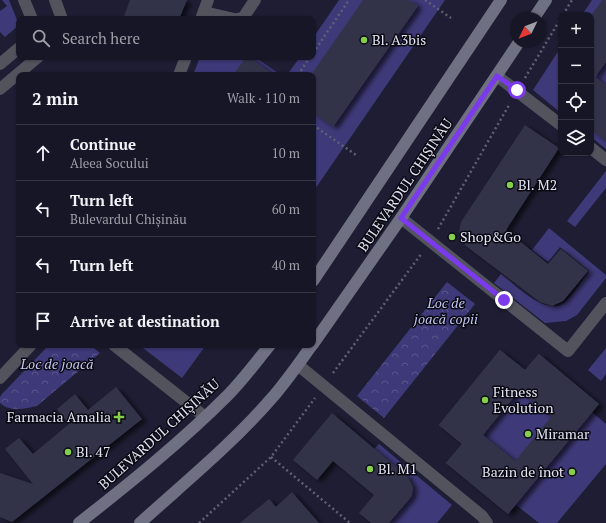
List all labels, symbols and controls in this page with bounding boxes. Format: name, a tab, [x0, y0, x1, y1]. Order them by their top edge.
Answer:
north arrow	[510, 12, 546, 48]
map controls	[558, 12, 594, 156]
button: +	[558, 12, 594, 48]
search box	[16, 16, 316, 60]
icon: search	[30, 27, 52, 49]
text: Search here	[62, 28, 140, 48]
place label: Bl. A3bis	[372, 30, 426, 49]
marker: Bl. A3bis	[359, 35, 369, 45]
button: −	[558, 48, 594, 84]
route start	[508, 81, 526, 99]
button: locate	[558, 84, 594, 120]
text: 2 min	[32, 87, 79, 110]
text: Walk · 110 m	[227, 89, 300, 107]
street label: BULEVARDUL CHIȘINĂU	[353, 114, 457, 255]
button: layers	[558, 120, 594, 156]
text: Continue	[70, 134, 136, 154]
icon: ahead	[32, 142, 54, 164]
text: 10 m	[272, 144, 300, 162]
text: Aleea Socului	[70, 154, 149, 172]
place label: Bl. M2	[518, 175, 557, 194]
marker: Bl. M2	[505, 180, 515, 190]
text: Turn left	[70, 190, 134, 210]
icon: left	[32, 198, 54, 220]
text: 60 m	[272, 200, 300, 218]
text: Bulevardul Chișinău	[70, 210, 187, 228]
place label: Shop&Go	[460, 227, 521, 246]
marker: Shop&Go	[447, 232, 457, 242]
icon: left	[32, 254, 54, 276]
text: Turn left	[70, 255, 134, 275]
text: 40 m	[272, 256, 300, 274]
route end	[495, 291, 513, 309]
park label: Loc de joacă copii	[412, 293, 478, 328]
icon: arrive	[32, 310, 54, 332]
text: Arrive at destination	[70, 311, 220, 331]
park label: Loc de joacă	[20, 354, 94, 373]
street label: BULEVARDUL CHIȘINĂU	[94, 374, 224, 493]
place label: Fitness Evolution	[493, 382, 554, 417]
marker: Fitness Evolution	[480, 395, 490, 405]
place label: Farmacia Amalia	[7, 407, 111, 426]
marker: Farmacia Amalia	[114, 412, 124, 422]
place label: Miramar	[536, 424, 590, 443]
marker: Miramar	[523, 429, 533, 439]
place label: Bl. 47	[76, 442, 111, 461]
marker: Bl. 47	[63, 447, 73, 457]
place label: Bl. M1	[378, 459, 417, 478]
place label: Bazin de înot	[482, 462, 565, 481]
marker: Bl. M1	[365, 464, 375, 474]
marker: Bazin de înot	[567, 467, 577, 477]

